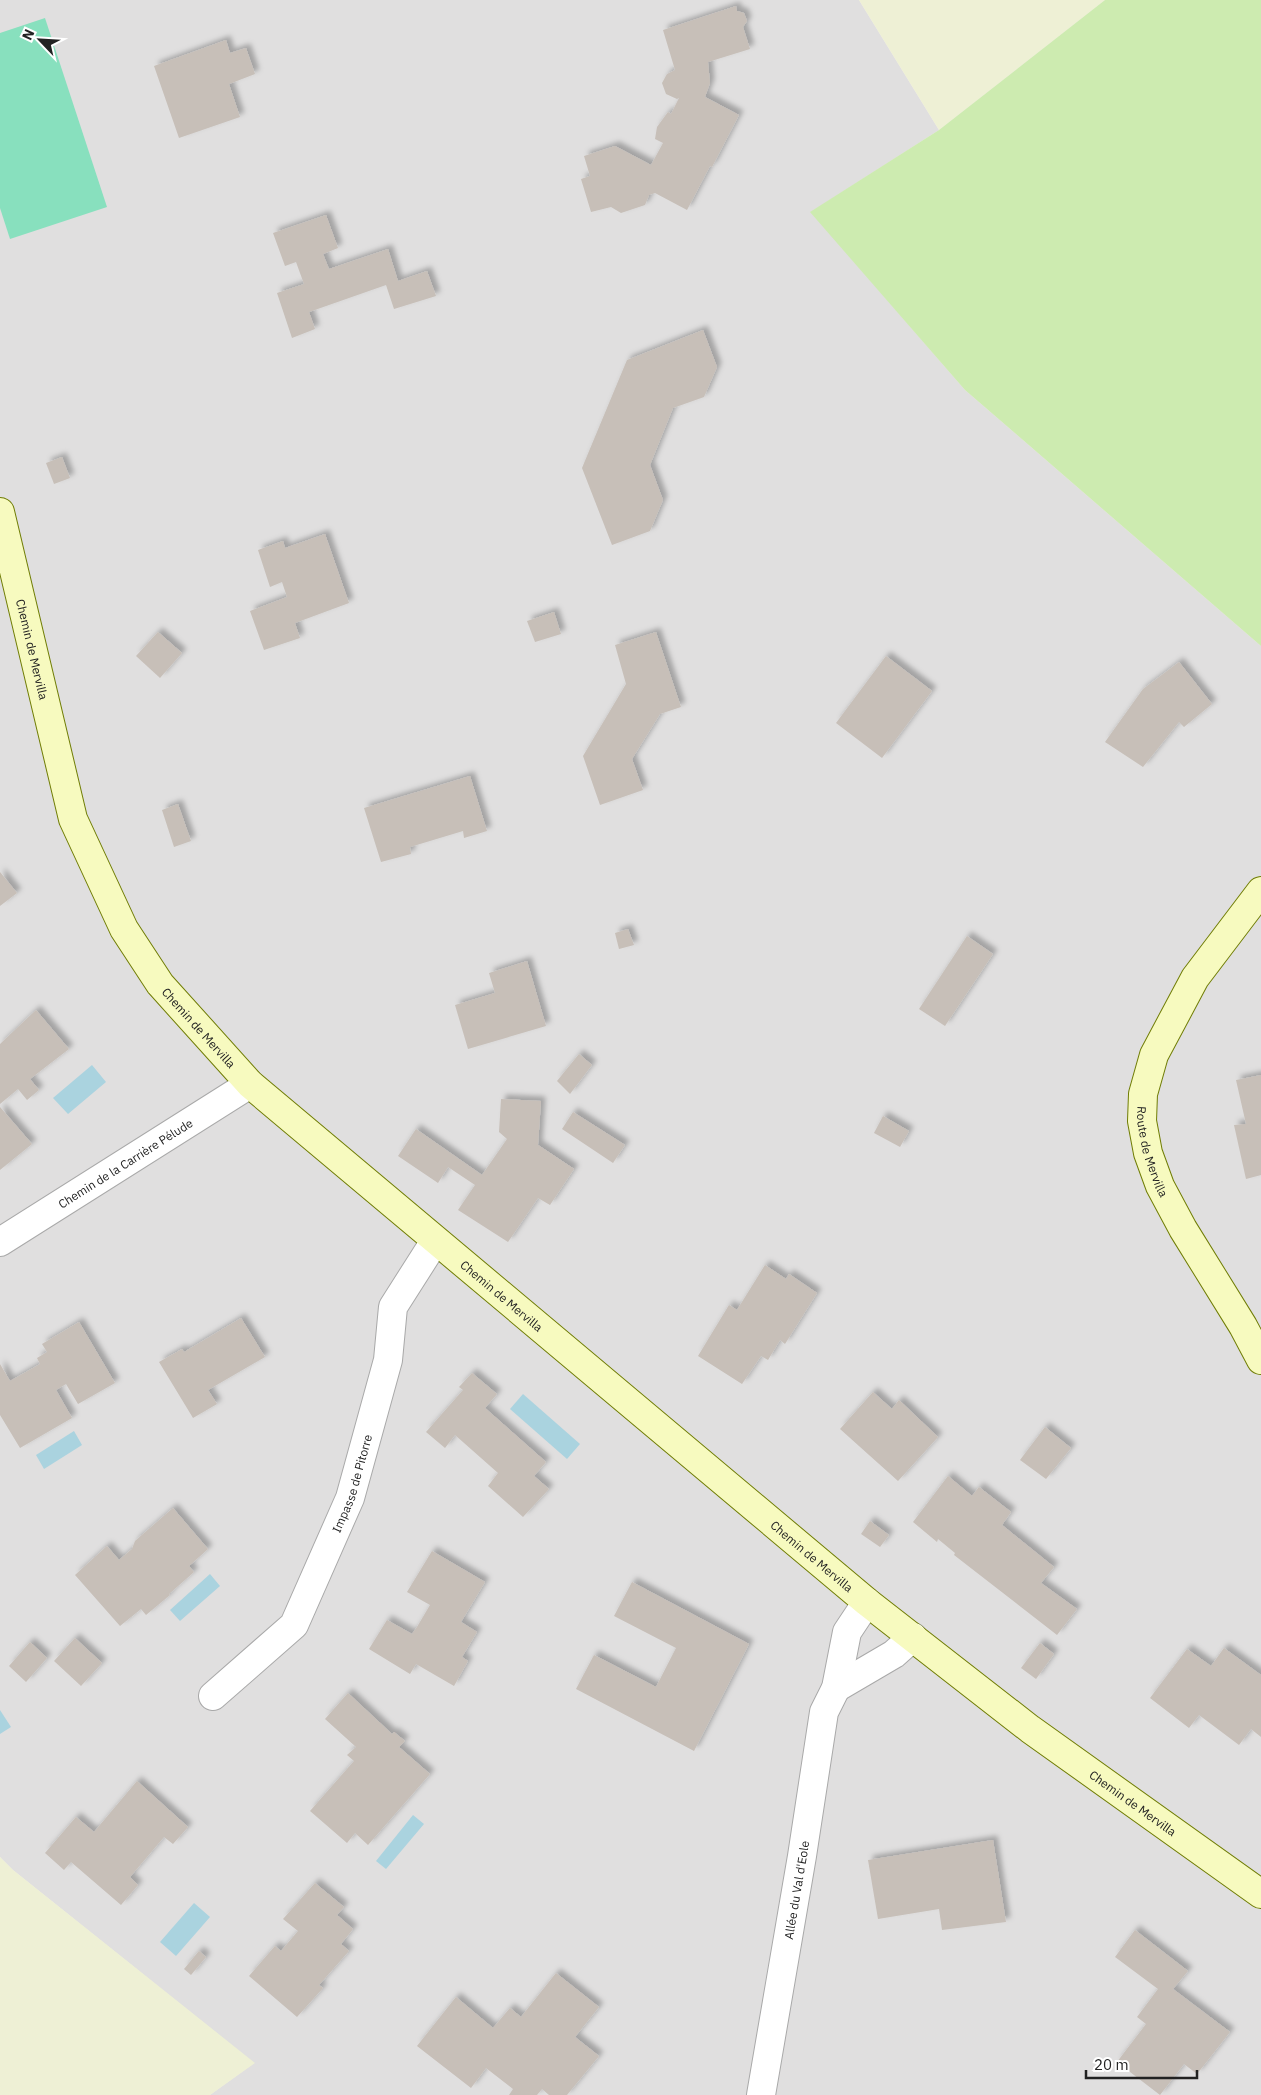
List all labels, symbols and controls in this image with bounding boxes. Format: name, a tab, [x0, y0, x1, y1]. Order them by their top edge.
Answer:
north arrow	[15, 15, 65, 65]
text: N	[18, 26, 39, 43]
street label: Chemin de Mervilla	[13, 597, 52, 702]
street label: Chemin de Mervilla	[159, 984, 240, 1071]
street label: Route de Mervilla	[1135, 1106, 1172, 1200]
street label: Chemin de la Carrière Pélude	[55, 1115, 196, 1211]
street label: Chemin de Mervilla	[458, 1257, 547, 1335]
street label: Impasse de Pitorre	[328, 1432, 375, 1535]
street label: Chemin de Mervilla	[768, 1517, 857, 1595]
street label: Chemin de Mervilla	[1087, 1767, 1180, 1839]
street label: Allée du Val d'Eole	[780, 1839, 812, 1940]
scale bar	[1086, 2048, 1197, 2080]
text: 20 m	[1094, 2055, 1129, 2074]

